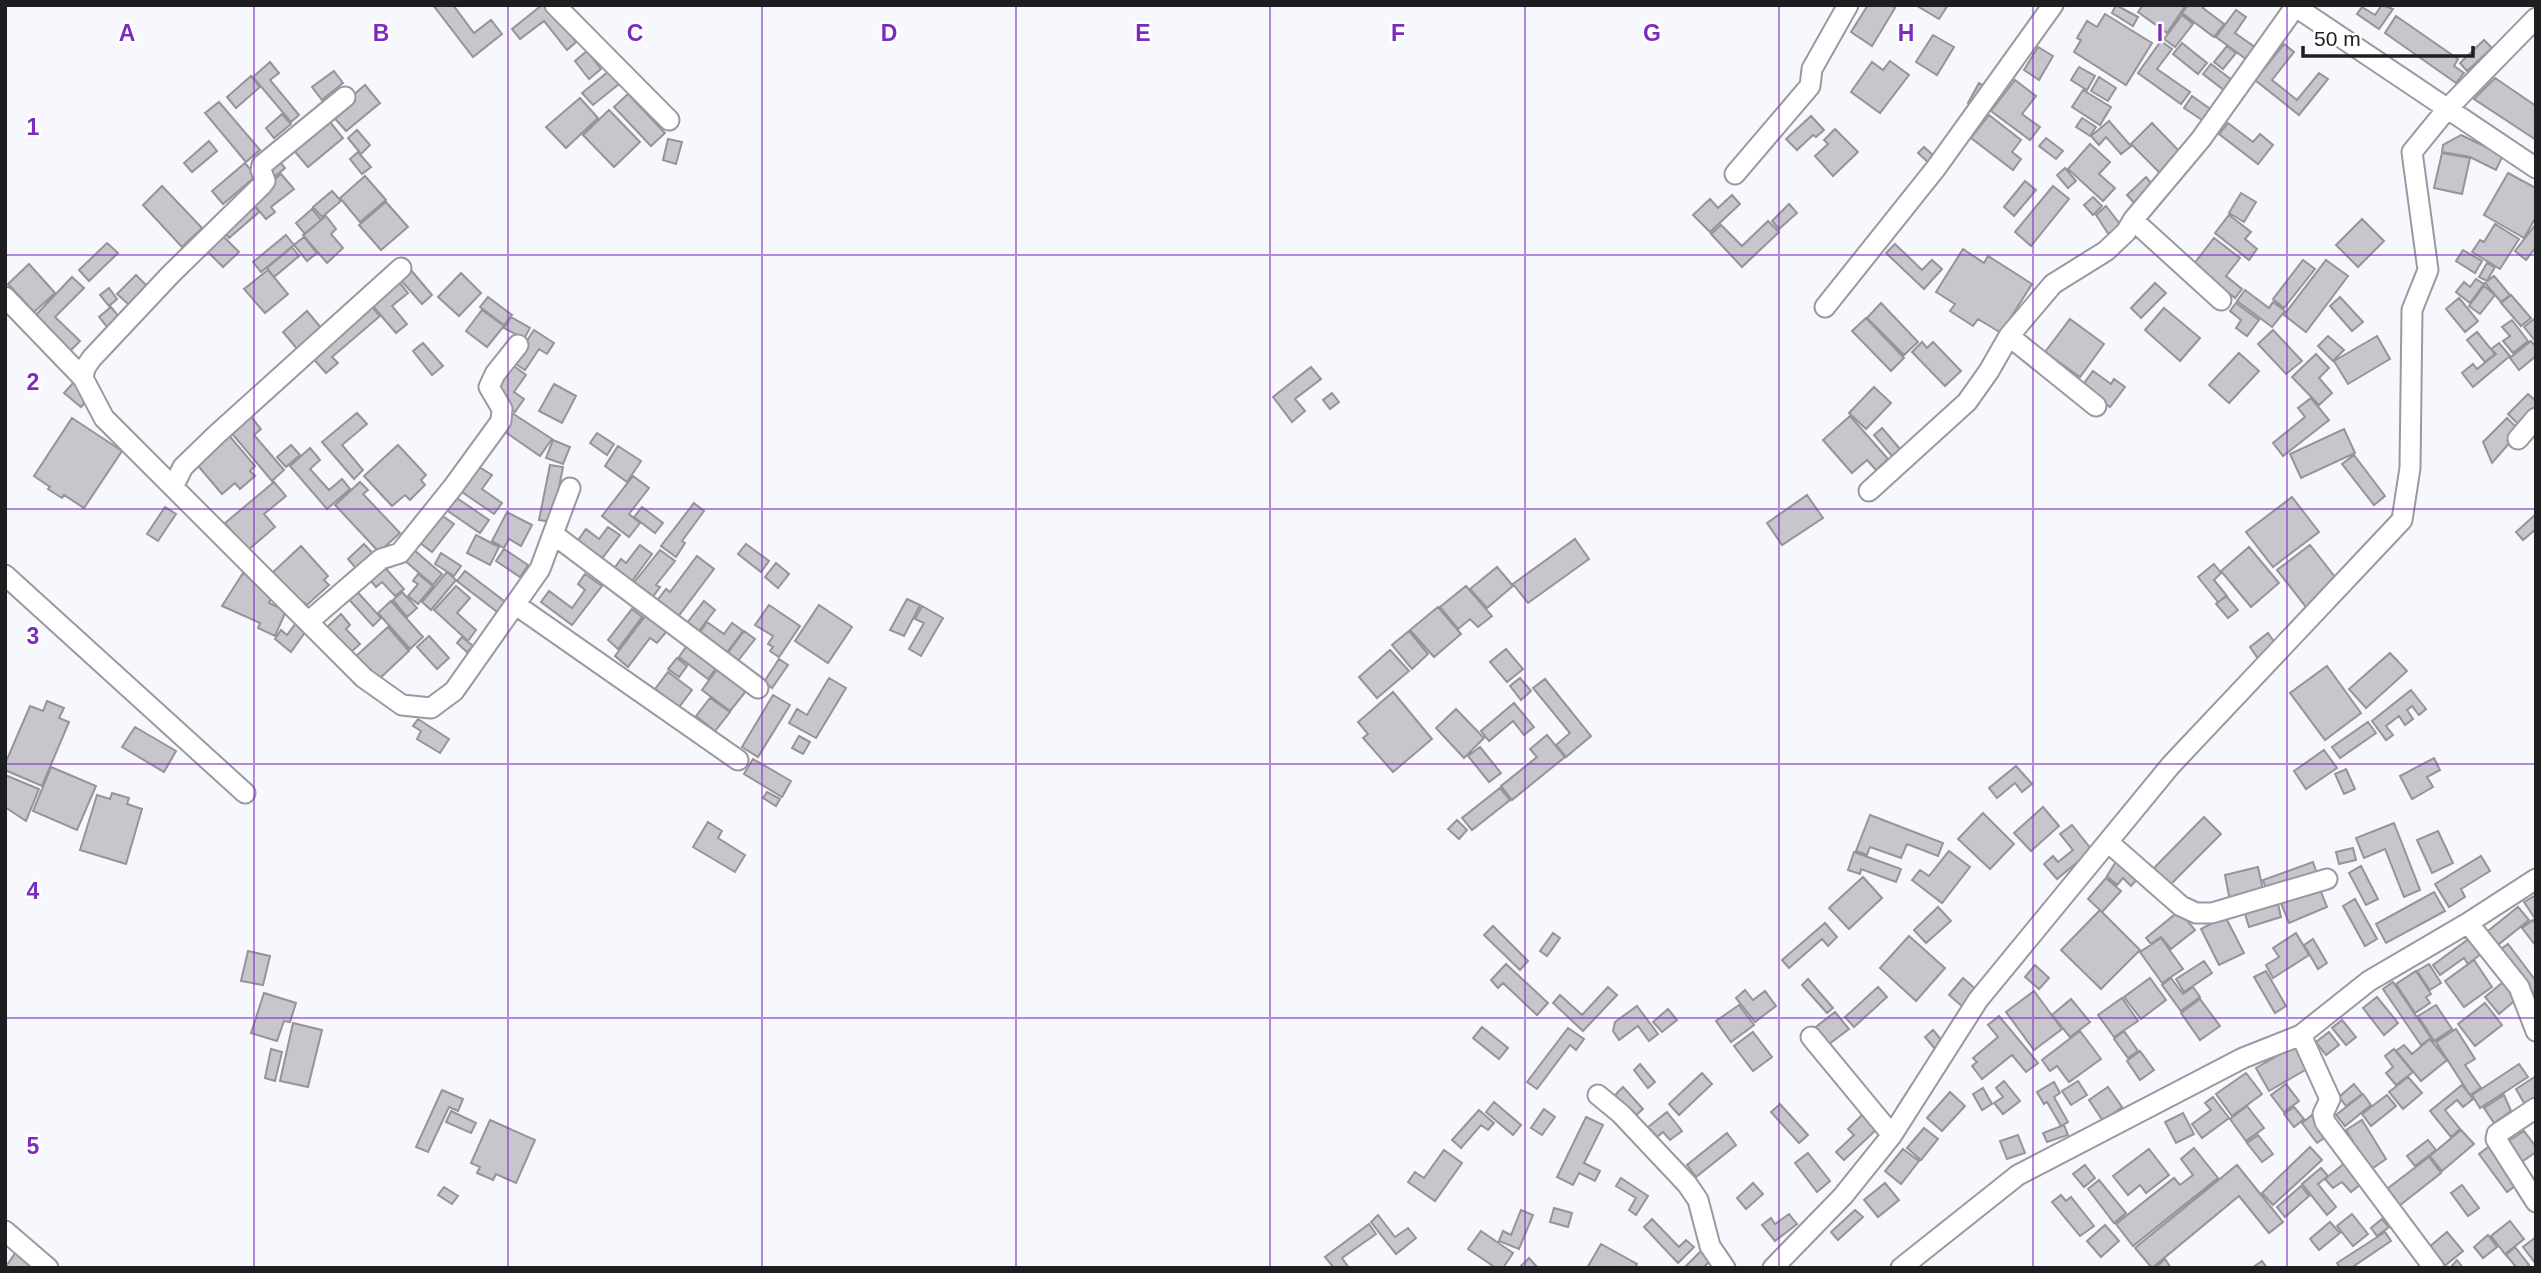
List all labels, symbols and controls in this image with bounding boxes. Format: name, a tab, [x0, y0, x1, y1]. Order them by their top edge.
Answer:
scale bar	[2303, 14, 2473, 58]
text: A	[119, 20, 135, 46]
text: B	[373, 20, 389, 46]
text: C	[627, 20, 643, 46]
text: D	[881, 20, 897, 46]
text: E	[1135, 20, 1151, 46]
text: F	[1391, 20, 1405, 46]
text: G	[1643, 20, 1661, 46]
text: H	[1898, 20, 1914, 46]
text: I	[2157, 20, 2163, 46]
text: 50 m	[2314, 27, 2361, 50]
text: 1	[27, 114, 40, 140]
text: 2	[27, 369, 39, 395]
text: 3	[27, 623, 39, 649]
text: 4	[27, 878, 40, 904]
text: 5	[27, 1133, 40, 1159]

